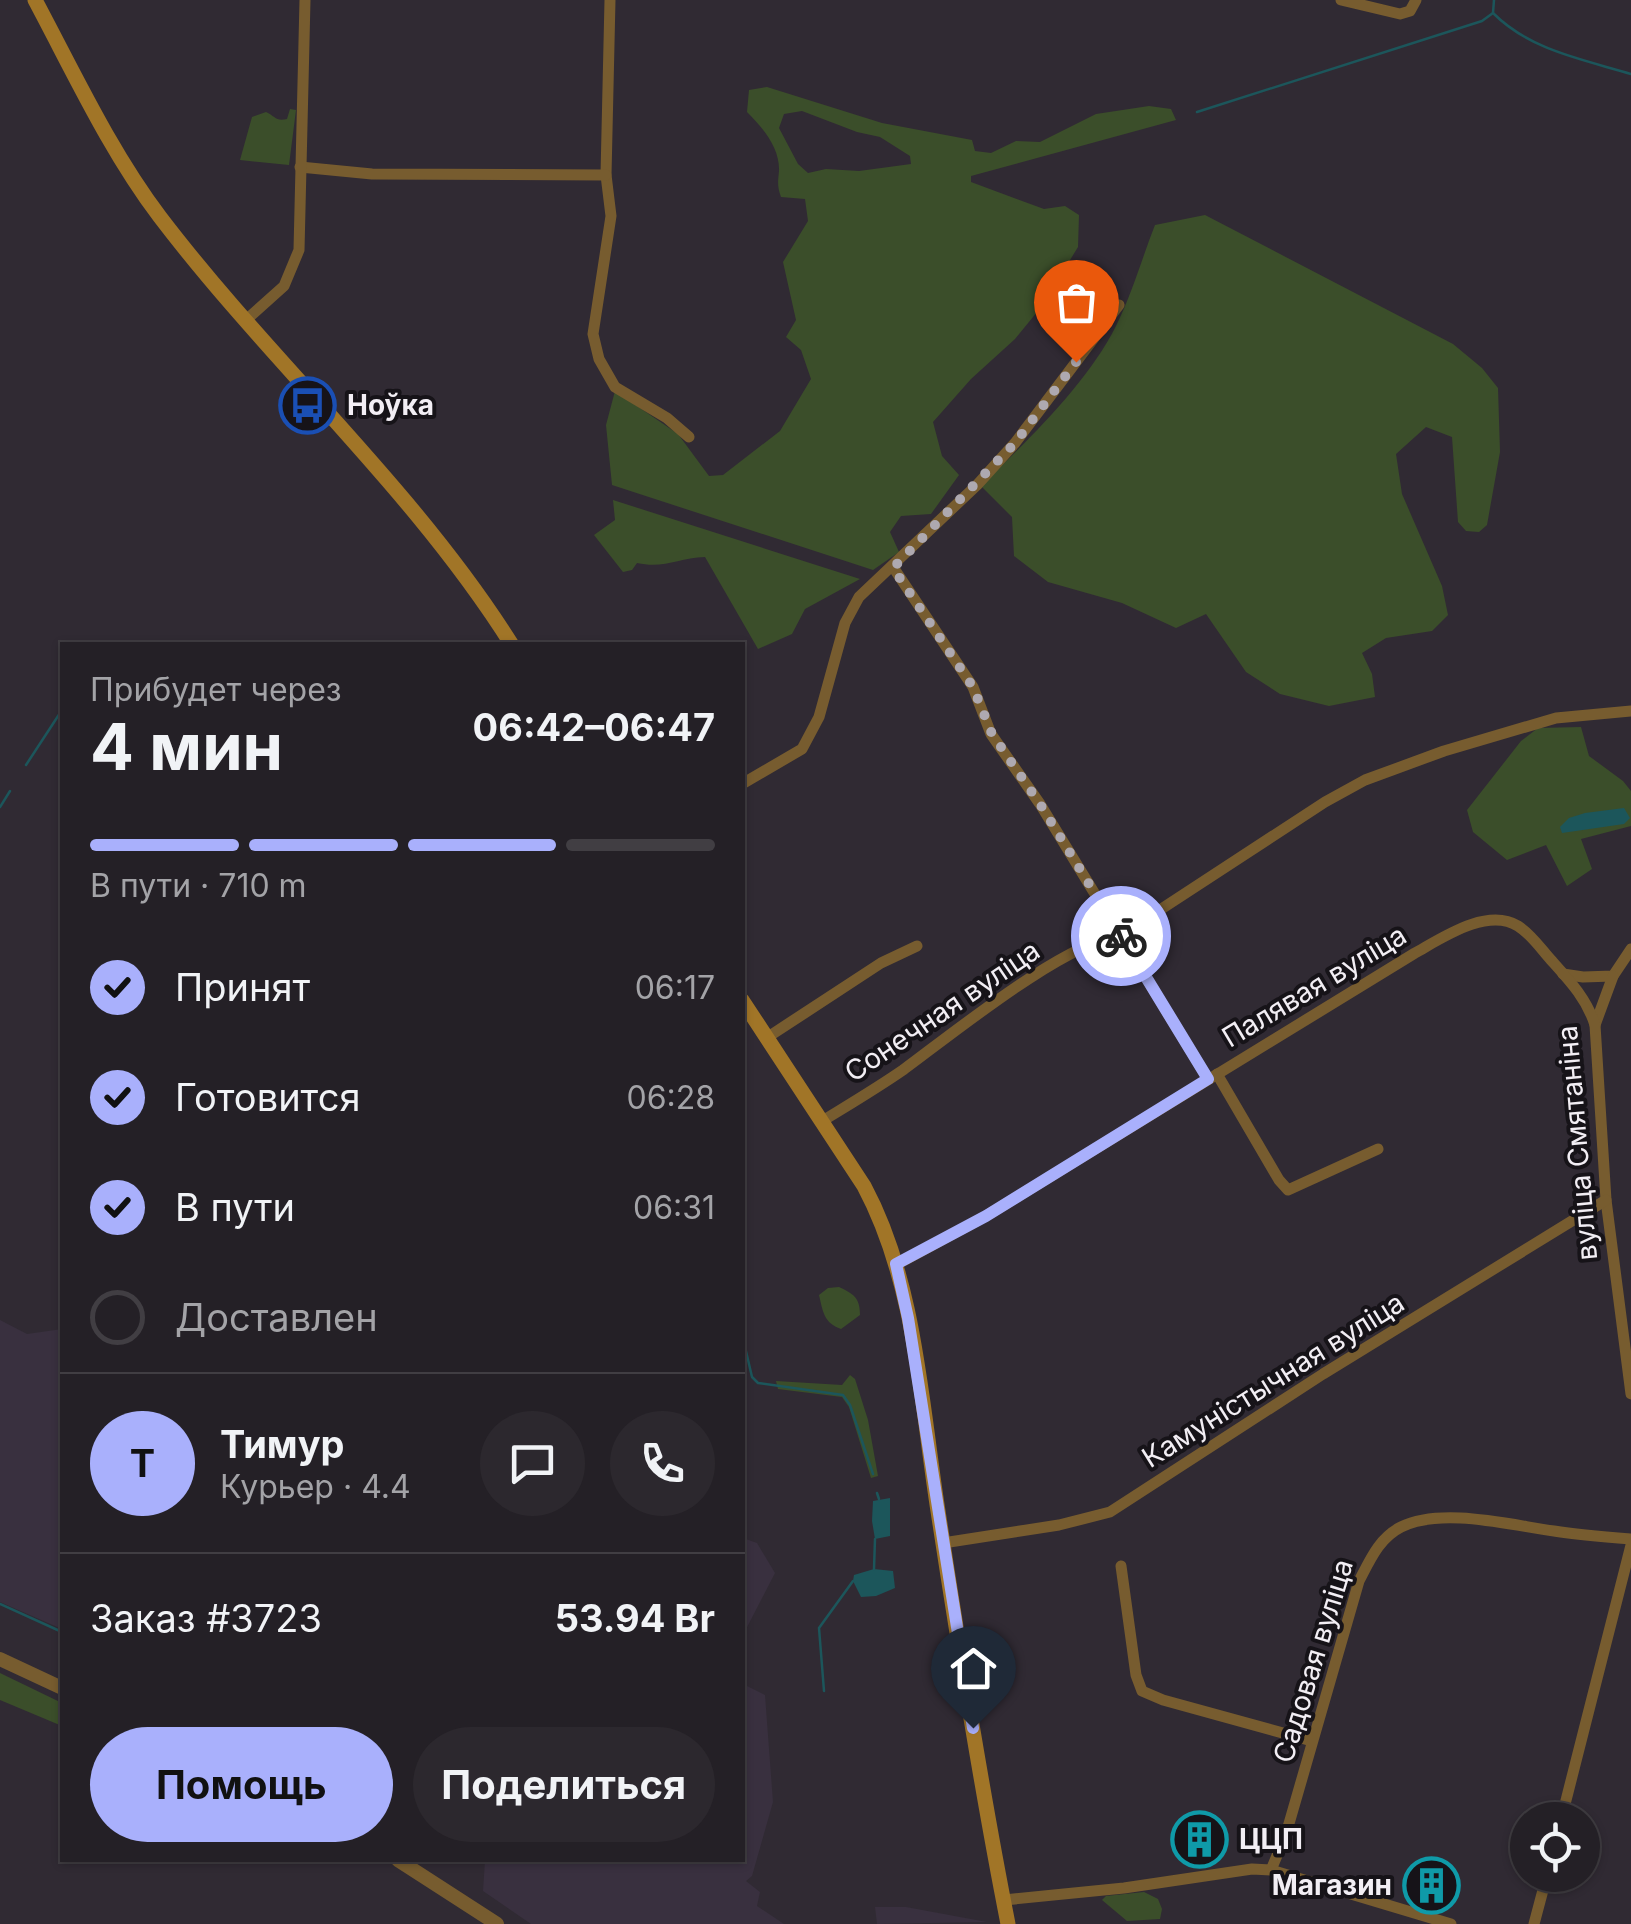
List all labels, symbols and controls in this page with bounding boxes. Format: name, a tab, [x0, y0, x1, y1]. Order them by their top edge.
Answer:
pin	[1034, 260, 1119, 363]
icon: bag	[1049, 275, 1104, 330]
bus stop icon: Ноўка	[278, 375, 338, 435]
place label: Ноўка	[347, 388, 434, 422]
text: Прибудет через	[90, 670, 342, 709]
text: 06:42–06:47	[473, 704, 715, 750]
text: 4 мин	[90, 707, 283, 786]
text: В пути · 710 m	[90, 866, 307, 905]
courier	[1071, 886, 1171, 986]
icon: bike	[1094, 909, 1149, 964]
street label: Палявая вуліца	[1216, 918, 1412, 1054]
street label: Сонечная вуліца	[838, 933, 1046, 1089]
icon: check	[90, 960, 145, 1015]
text: Принят	[175, 964, 310, 1010]
text: 06:17	[635, 968, 715, 1007]
street label: вуліца Смятаніна	[1550, 1024, 1604, 1262]
icon: check	[90, 1070, 145, 1125]
text: Готовится	[175, 1074, 360, 1120]
text: 06:28	[626, 1078, 715, 1117]
icon: check	[90, 1180, 145, 1235]
text: В пути	[175, 1184, 295, 1230]
text: 06:31	[633, 1188, 715, 1227]
street label: Камуністычная вуліца	[1136, 1285, 1410, 1475]
text: Доставлен	[175, 1294, 378, 1340]
button: chat	[480, 1411, 585, 1516]
button: phone	[610, 1411, 715, 1516]
text: Тимур	[220, 1421, 345, 1467]
text: Т	[130, 1440, 155, 1486]
text: Курьер · 4.4	[220, 1467, 411, 1506]
street label: Садовая вуліца	[1266, 1555, 1360, 1767]
text: Заказ #3723	[90, 1595, 322, 1641]
text: 53.94 Br	[555, 1595, 715, 1641]
pin	[931, 1626, 1016, 1729]
icon: home	[946, 1641, 1001, 1696]
button: Помощь	[90, 1727, 393, 1842]
button: Поделиться	[413, 1727, 715, 1842]
map controls	[1510, 1802, 1600, 1892]
button: locate	[1510, 1802, 1600, 1892]
building icon: ЦЦП	[1170, 1809, 1230, 1869]
place label: ЦЦП	[1239, 1822, 1303, 1856]
building icon: Магазин	[1401, 1855, 1461, 1915]
place label: Магазин	[1272, 1868, 1392, 1902]

